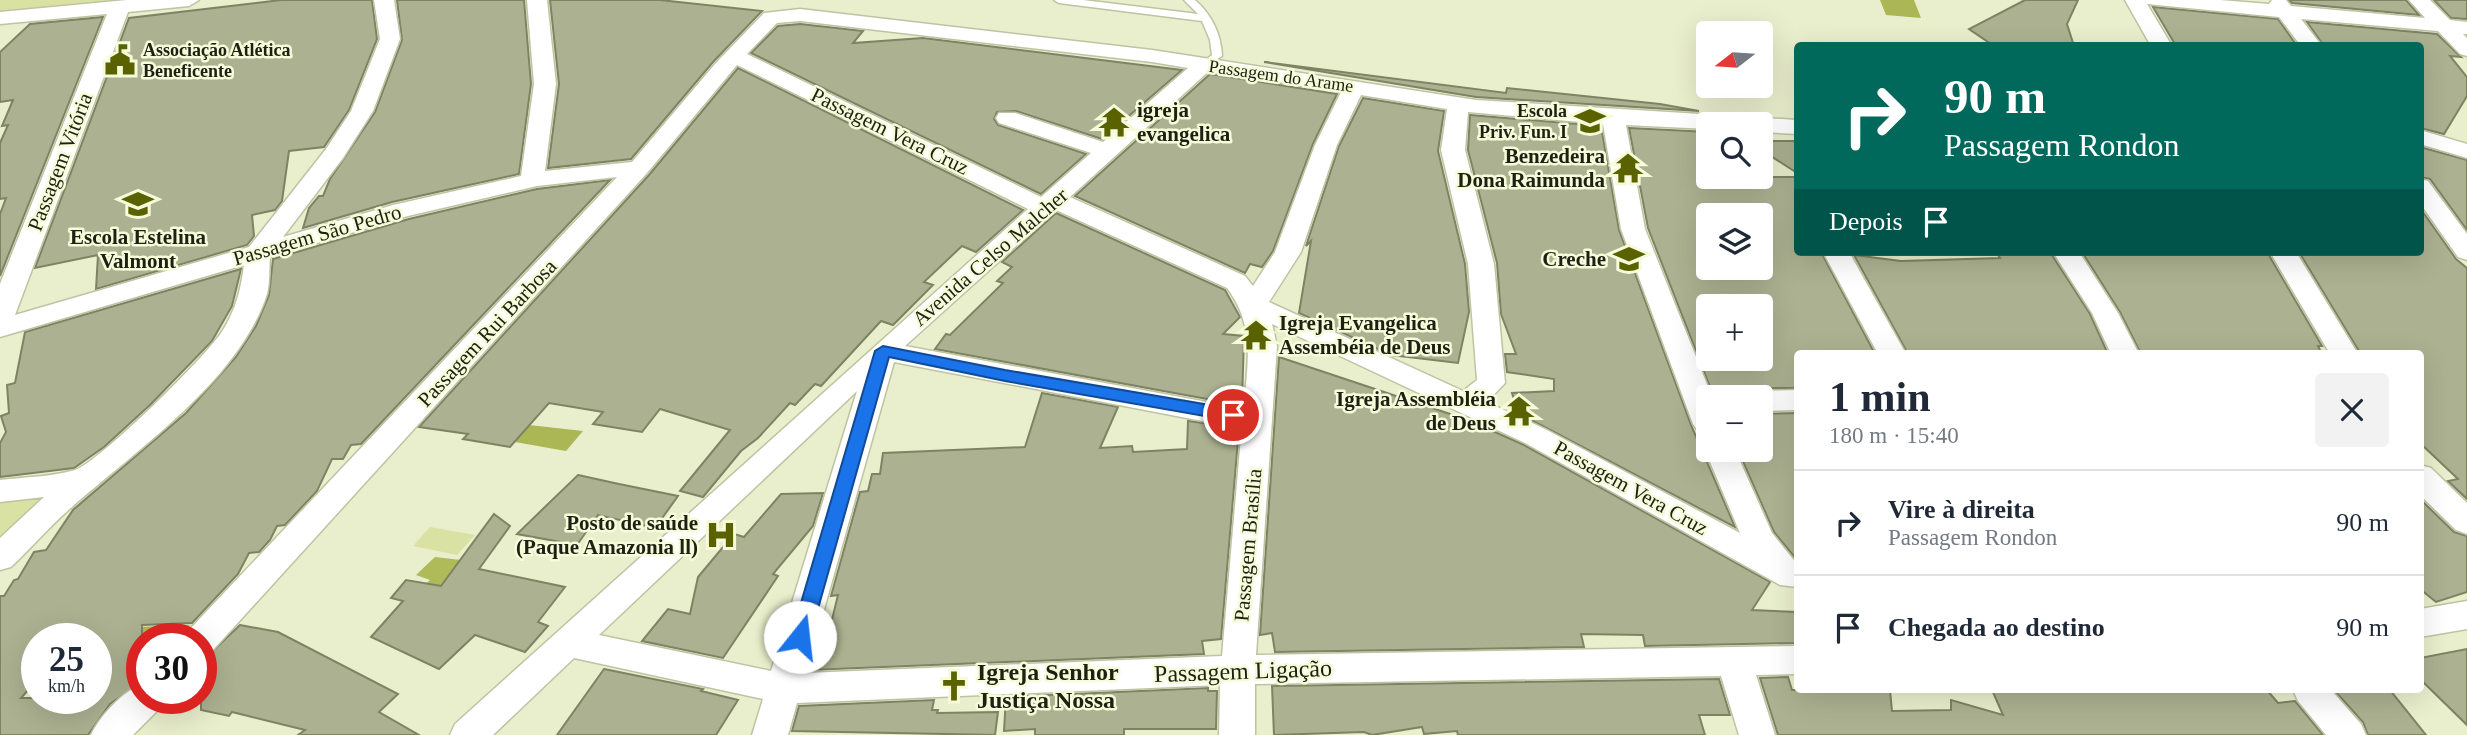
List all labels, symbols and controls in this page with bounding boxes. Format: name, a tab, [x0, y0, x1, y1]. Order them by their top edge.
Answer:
north arrow	[1696, 21, 1773, 98]
map controls	[1696, 21, 1773, 462]
place label: Associação Atlética Beneficente	[143, 40, 290, 81]
public building icon: Associação Atlética Beneficente	[103, 43, 137, 77]
street label: Passagem do Arame	[1207, 56, 1355, 96]
text: 90 m	[1944, 69, 2046, 124]
icon: right	[1829, 70, 1920, 161]
street label: Passagem Vera Cruz	[807, 82, 973, 180]
street label: Passagem Vitória	[23, 89, 98, 234]
place label: igreja evangelica	[1137, 98, 1231, 146]
place label: Escola Priv. Fun. I	[1479, 101, 1567, 142]
school or university icon: Escola Priv. Fun. I	[1573, 104, 1607, 138]
temple icon: igreja evangelica	[1097, 105, 1131, 139]
button: search	[1696, 112, 1773, 189]
text: Passagem Rondon	[1944, 127, 2180, 163]
place label: Benzedeira Dona Raimunda	[1457, 144, 1605, 192]
temple icon: Benzedeira Dona Raimunda	[1611, 151, 1645, 185]
street label: Avenida Celso Malcher	[907, 183, 1073, 331]
school or university icon: Escola Estelina Valmont	[121, 187, 155, 221]
street label: Passagem São Pedro	[230, 200, 404, 270]
button: layers	[1696, 203, 1773, 280]
icon: arrive	[1917, 203, 1955, 241]
text: Depois	[1829, 207, 1903, 236]
place label: Escola Estelina Valmont	[70, 225, 206, 273]
school or university icon: Creche	[1612, 242, 1646, 276]
place label: Creche	[1542, 247, 1606, 271]
street label: Passagem Rui Barbosa	[413, 254, 562, 412]
button: +	[1696, 294, 1773, 371]
place label: Igreja Evangelica Assembéia de Deus	[1279, 311, 1451, 359]
temple icon: Igreja Evangelica Assembéia de Deus	[1239, 318, 1273, 352]
button: close	[2315, 373, 2389, 447]
text: 1 min	[1829, 374, 1931, 420]
pin	[1203, 385, 1263, 445]
button: −	[1696, 385, 1773, 462]
place label: Igreja Assembléia de Deus	[1336, 387, 1496, 435]
temple icon: Igreja Assembléia de Deus	[1502, 394, 1536, 428]
icon: arrive	[1214, 396, 1252, 434]
text: 180 m · 15:40	[1829, 423, 1959, 448]
street label: Passagem Vera Cruz	[1550, 436, 1712, 540]
street label: Passagem Brasília	[1229, 467, 1267, 622]
text: Vire à direita	[1888, 495, 2035, 524]
icon: right	[1829, 504, 1867, 542]
text: 90 m	[2336, 508, 2389, 537]
place label: Posto de saúde (Paque Amazonia ll)	[516, 511, 698, 559]
hospital icon: Posto de saúde (Paque Amazonia ll)	[704, 518, 738, 552]
text: Passagem Rondon	[1888, 525, 2057, 550]
position arrow	[763, 600, 837, 674]
icon: arrive	[1829, 609, 1867, 647]
text: Chegada ao destino	[1888, 613, 2105, 642]
text: 90 m	[2336, 613, 2389, 642]
speed limit sign: 30	[126, 623, 217, 714]
text: 25	[49, 640, 84, 679]
street label: Passagem Ligação	[1154, 655, 1332, 687]
place label: Igreja Senhor Justiça Nossa	[977, 659, 1119, 713]
church icon: Igreja Senhor Justiça Nossa	[937, 669, 971, 703]
text: km/h	[48, 676, 85, 696]

